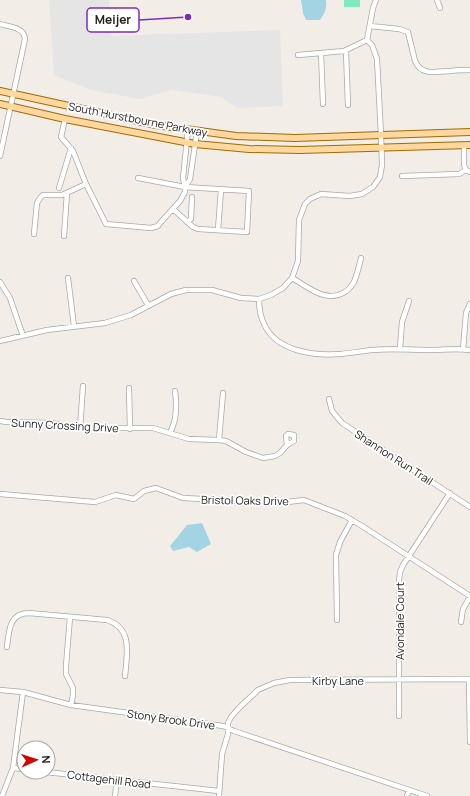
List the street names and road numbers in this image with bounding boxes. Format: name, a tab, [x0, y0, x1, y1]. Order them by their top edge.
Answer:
street label: South Hurstbourne Parkway	[67, 98, 209, 140]
street label: Sunny Crossing Drive	[11, 415, 120, 435]
street label: Shannon Run Trail	[352, 426, 436, 488]
street label: Bristol Oaks Drive	[201, 492, 290, 508]
street label: Avondale Court	[392, 582, 407, 660]
street label: Kirby Lane	[312, 673, 365, 688]
street label: Stony Brook Drive	[126, 705, 217, 733]
street label: Cottagehill Road	[66, 766, 152, 792]

